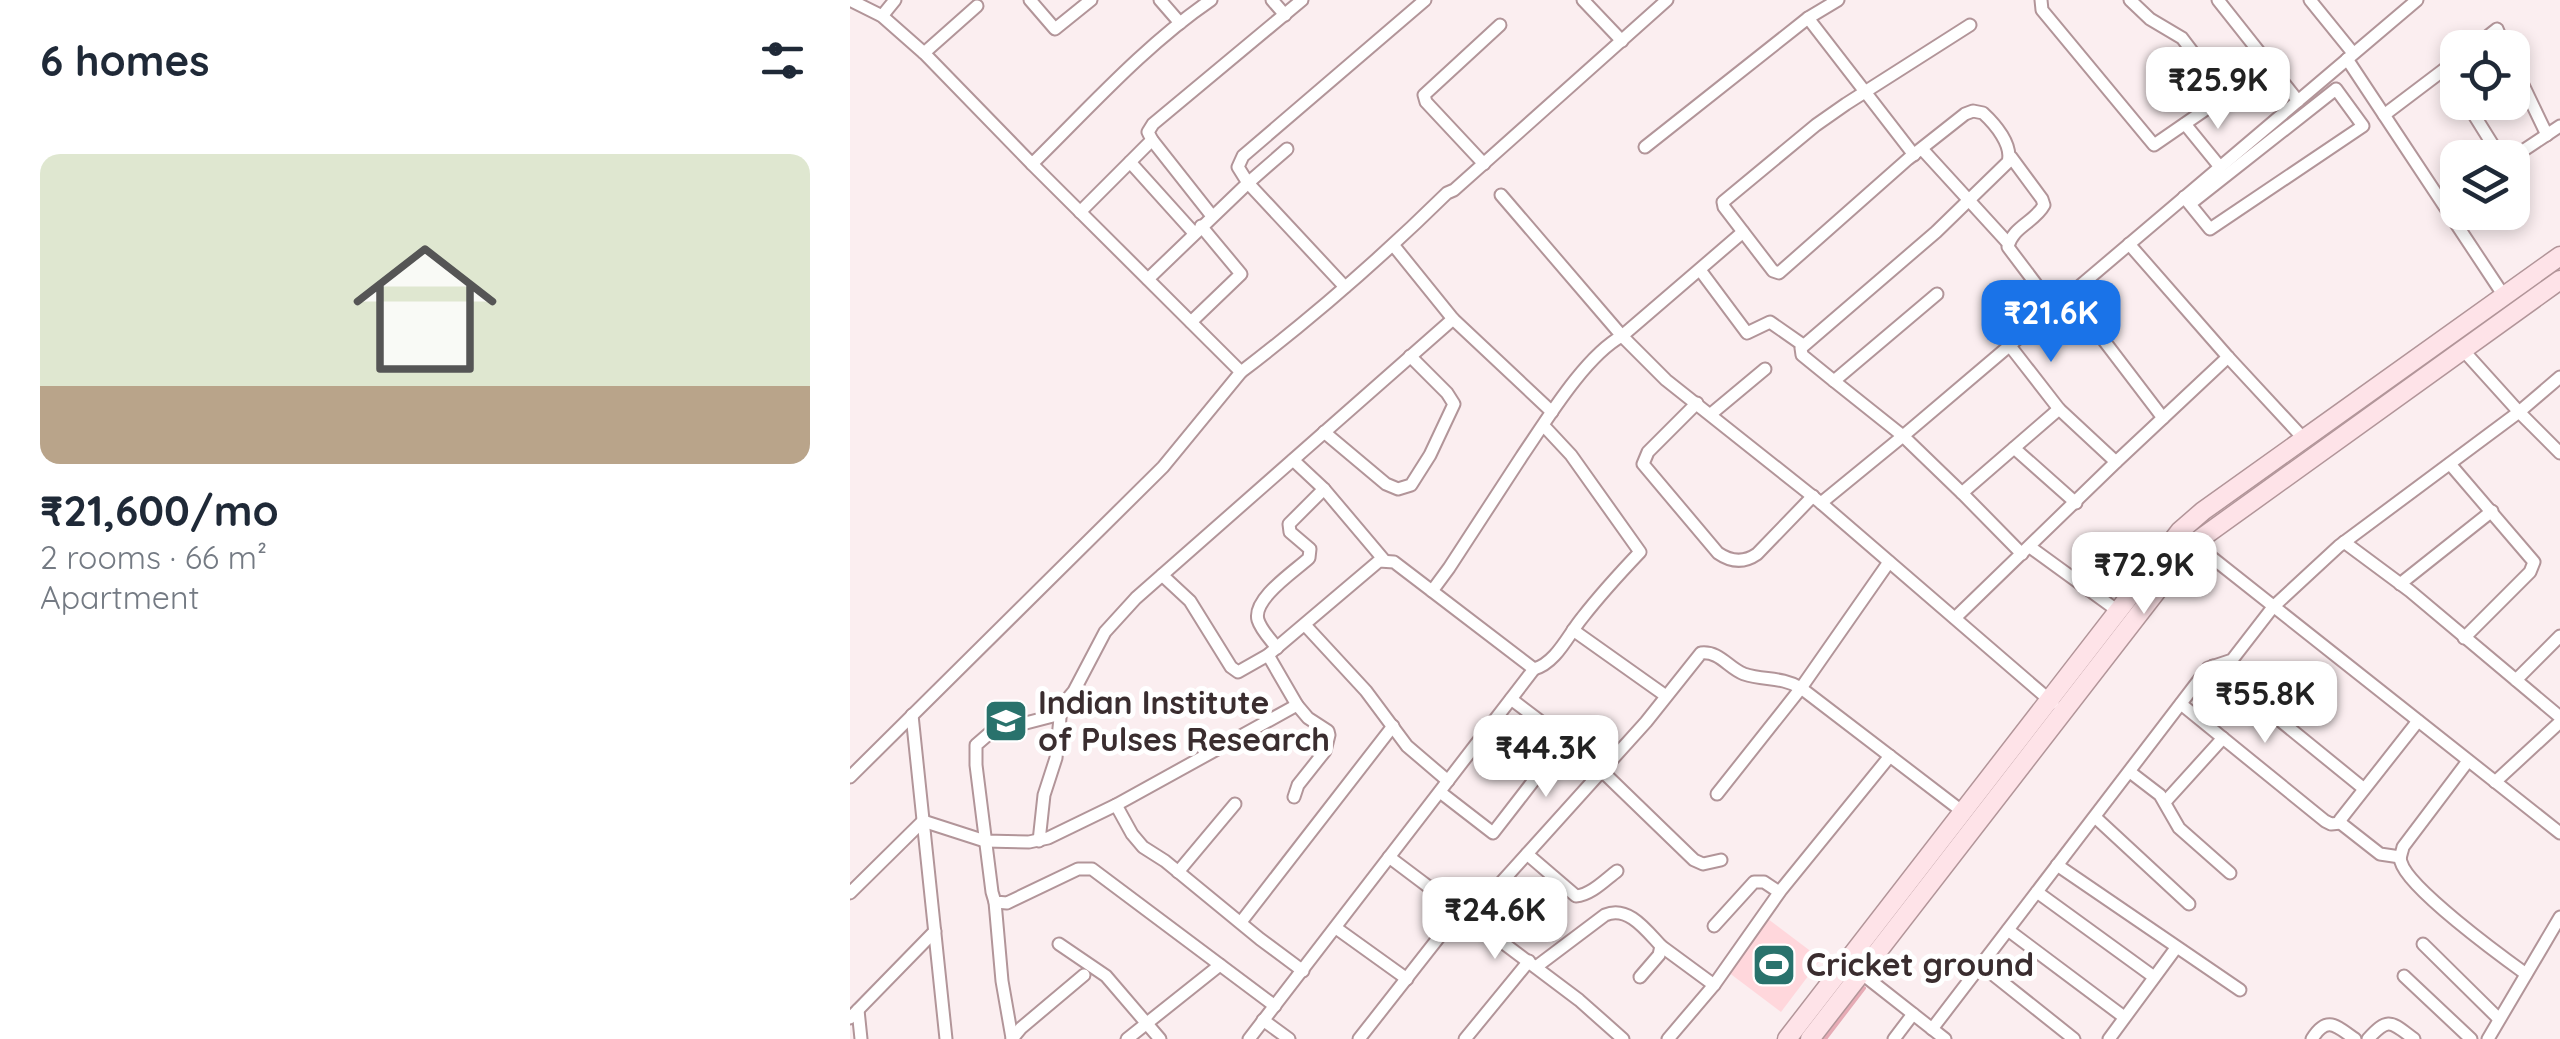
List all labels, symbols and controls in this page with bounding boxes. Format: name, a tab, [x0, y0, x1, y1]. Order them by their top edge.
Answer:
map controls	[2440, 30, 2530, 230]
button: locate	[2440, 30, 2530, 120]
icon: filters	[755, 33, 810, 88]
text: 6 homes	[40, 34, 210, 87]
pin: ₹25.9K	[2137, 47, 2299, 132]
text: ₹25.9K	[2168, 59, 2268, 99]
button: layers	[2440, 140, 2530, 230]
icon: home	[335, 219, 515, 399]
pin: ₹21.6K	[1970, 280, 2132, 365]
text: ₹21.6K	[2004, 292, 2098, 332]
text: ₹21,600/mo	[40, 484, 279, 537]
pin: ₹72.9K	[2063, 532, 2225, 617]
text: 2 rooms · 66 m²	[40, 537, 267, 577]
text: ₹72.9K	[2094, 544, 2194, 584]
text: Apartment	[40, 577, 199, 617]
pin: ₹55.8K	[2184, 661, 2346, 746]
text: ₹55.8K	[2215, 673, 2315, 713]
place label: Indian Institute of Pulses Research	[1038, 682, 1330, 759]
school or university icon: Indian Institute of Pulses Research	[983, 698, 1029, 744]
pin: ₹44.3K	[1465, 715, 1627, 800]
text: ₹44.3K	[1495, 727, 1597, 767]
pin: ₹24.6K	[1414, 877, 1576, 962]
text: ₹24.6K	[1444, 889, 1546, 929]
sports icon: Cricket ground	[1751, 942, 1797, 988]
place label: Cricket ground	[1806, 944, 2034, 984]

